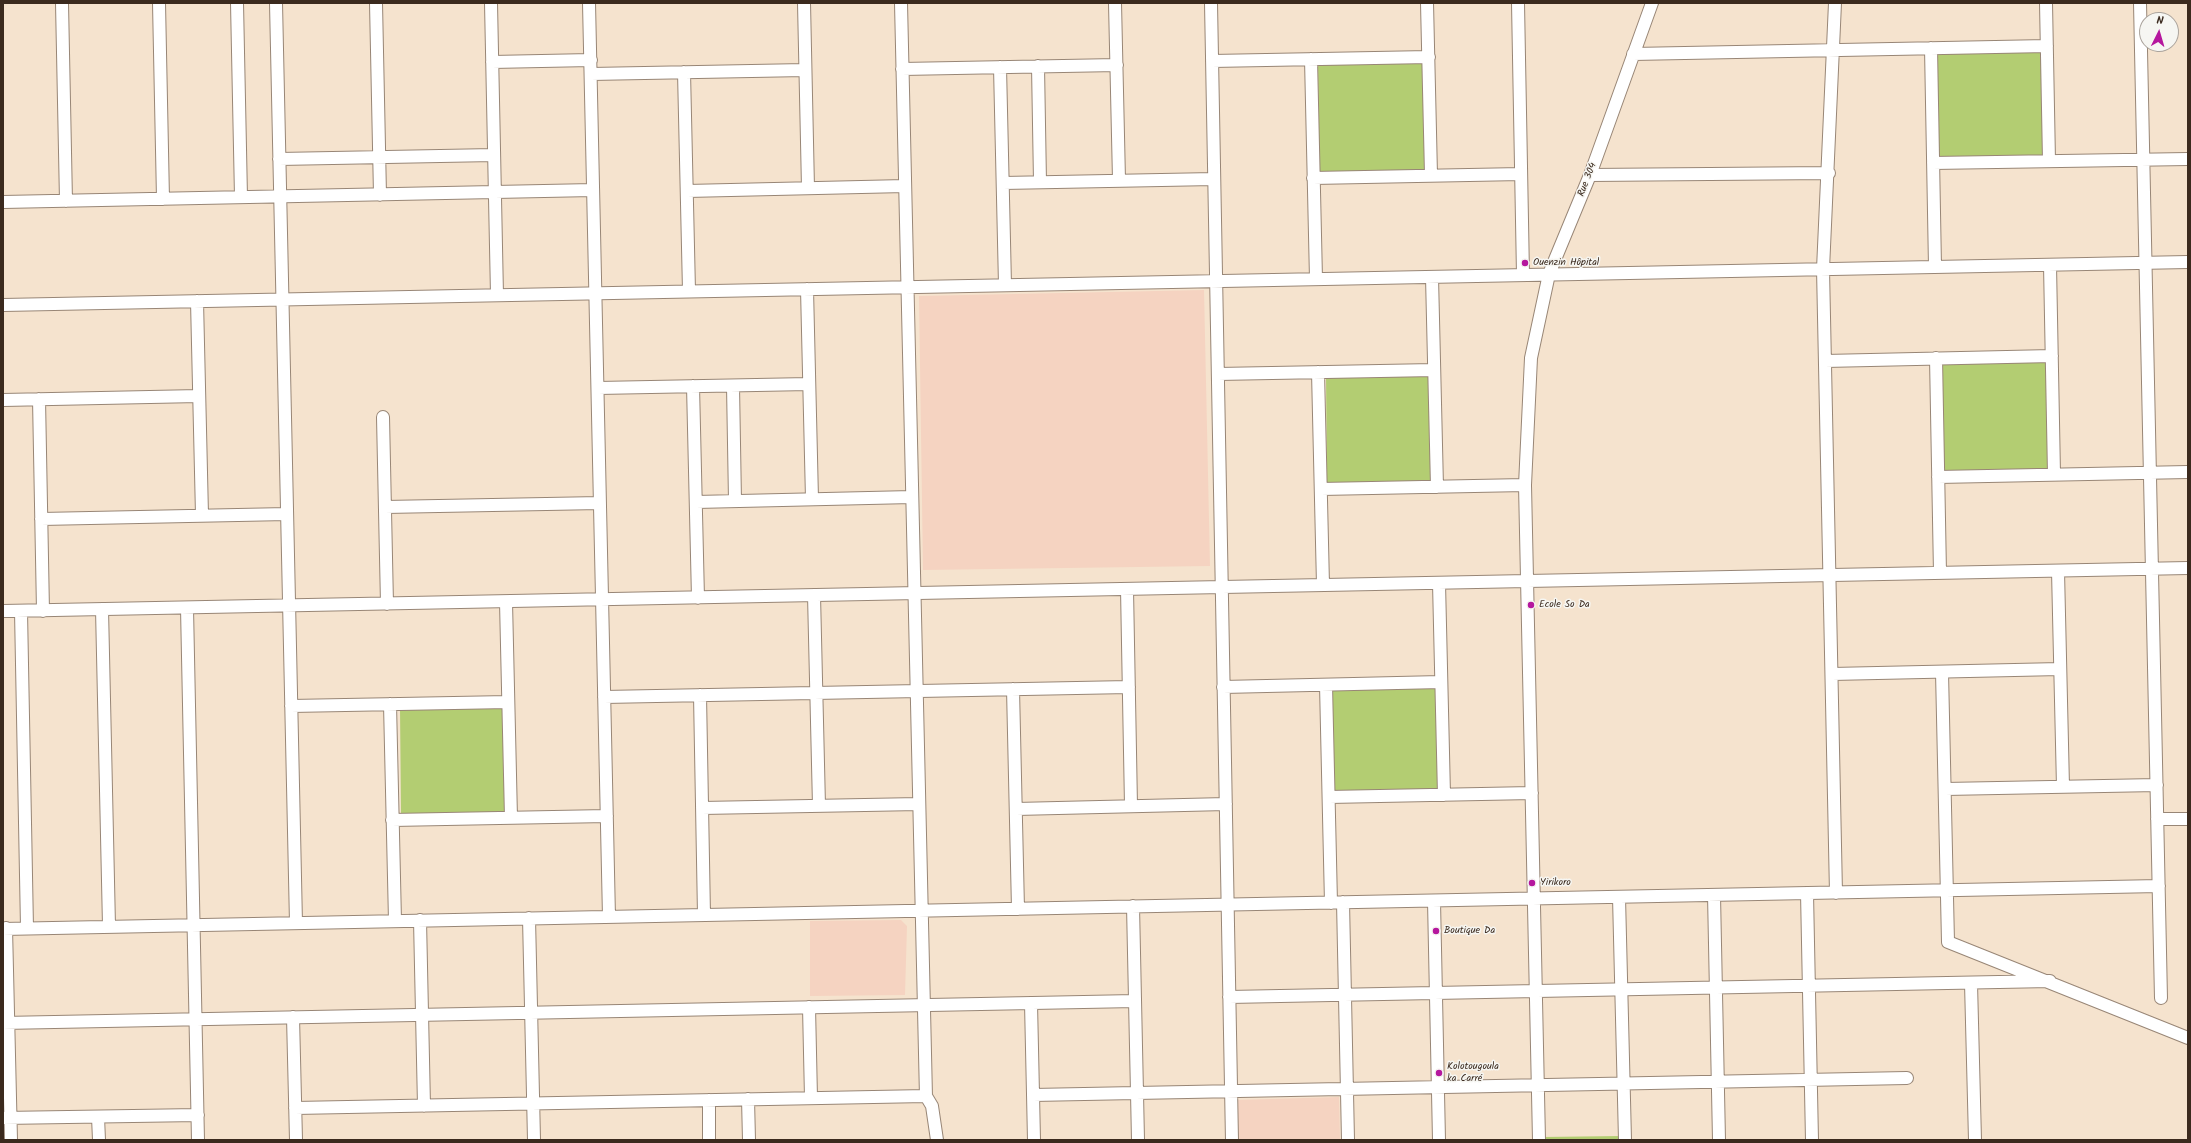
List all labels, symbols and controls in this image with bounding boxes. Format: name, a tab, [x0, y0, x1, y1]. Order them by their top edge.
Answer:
north arrow	[2139, 12, 2179, 52]
text: N	[2156, 12, 2164, 30]
street label: Rue 304	[1576, 161, 1600, 199]
place label: Ouenzin Hôpital	[1533, 257, 1599, 269]
marker: Ouenzin Hôpital	[1520, 258, 1530, 268]
place label: Ecole So Da	[1539, 599, 1590, 611]
marker: Ecole So Da	[1526, 600, 1536, 610]
place label: Yirikoro	[1540, 877, 1571, 889]
marker: Yirikoro	[1527, 878, 1537, 888]
place label: Boutique Da	[1444, 925, 1495, 937]
marker: Boutique Da	[1431, 926, 1441, 936]
place label: Kolotougoula ka Carré	[1447, 1061, 1499, 1084]
marker: Kolotougoula ka Carré	[1434, 1068, 1444, 1078]

